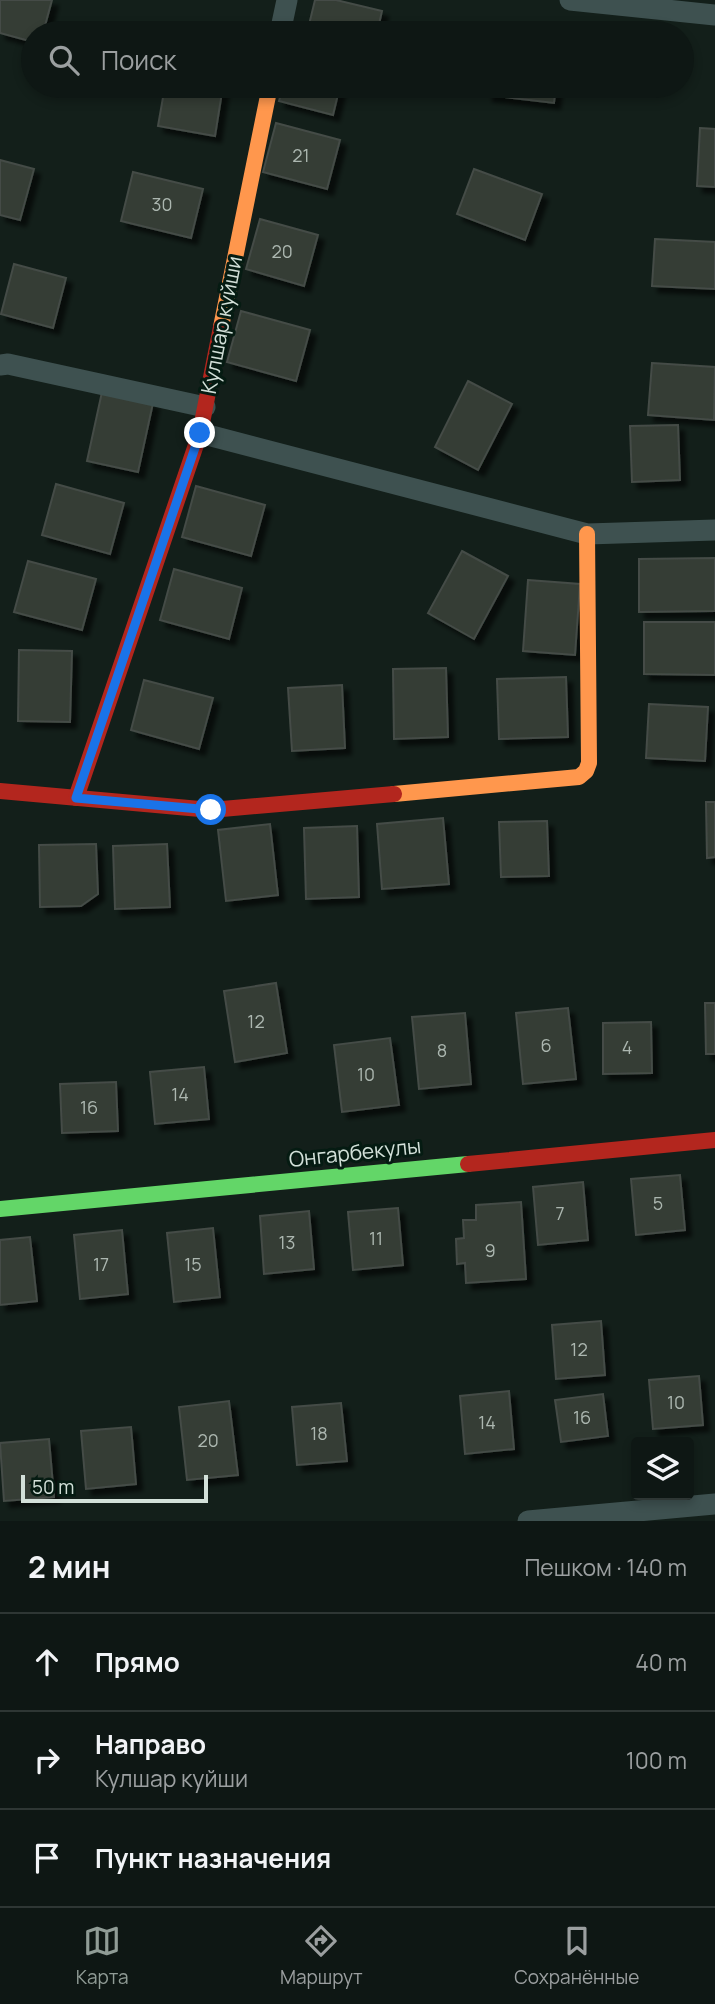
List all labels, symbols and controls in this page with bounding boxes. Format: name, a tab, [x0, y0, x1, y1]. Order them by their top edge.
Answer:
search box	[21, 21, 694, 98]
icon: search	[45, 41, 83, 79]
text: Поиск	[101, 42, 176, 78]
house number: 21	[292, 143, 310, 167]
house number: 30	[152, 192, 172, 216]
house number: 20	[271, 239, 293, 263]
street label: Кулшар куйши	[194, 254, 248, 396]
route end	[184, 417, 215, 448]
route start	[195, 794, 226, 825]
house number: 12	[247, 1009, 265, 1033]
house number: 6	[540, 1033, 552, 1057]
house number: 4	[622, 1035, 632, 1059]
house number: 8	[437, 1038, 447, 1062]
house number: 10	[357, 1062, 375, 1086]
house number: 14	[171, 1082, 189, 1106]
house number: 16	[80, 1095, 98, 1119]
street label: Онгарбекулы	[287, 1131, 422, 1173]
house number: 5	[653, 1191, 663, 1215]
house number: 7	[555, 1201, 565, 1225]
house number: 11	[369, 1226, 383, 1250]
house number: 13	[279, 1230, 295, 1254]
house number: 9	[484, 1238, 496, 1262]
house number: 17	[93, 1252, 109, 1276]
house number: 15	[184, 1252, 202, 1276]
house number: 12	[570, 1337, 588, 1361]
house number: 10	[667, 1390, 685, 1414]
house number: 16	[573, 1405, 591, 1429]
house number: 14	[478, 1410, 496, 1434]
house number: 18	[310, 1421, 328, 1445]
house number: 20	[197, 1428, 219, 1452]
map controls	[631, 1437, 694, 1500]
button: layers	[631, 1437, 694, 1500]
scale bar	[21, 1472, 208, 1504]
text: 50 m	[32, 1474, 74, 1500]
text: 2 мин	[28, 1546, 111, 1587]
text: Пешком · 140 m	[524, 1551, 687, 1583]
icon: ahead	[28, 1643, 66, 1681]
text: Прямо	[95, 1644, 180, 1680]
text: 40 m	[635, 1646, 687, 1678]
text: Направо	[95, 1726, 206, 1762]
icon: right	[28, 1741, 66, 1779]
text: 100 m	[626, 1744, 687, 1776]
text: Кулшар куйши	[95, 1762, 248, 1794]
icon: arrive	[28, 1839, 66, 1877]
text: Пункт назначения	[95, 1840, 331, 1876]
tab: Карта	[76, 1922, 129, 1990]
tab: Маршрут	[280, 1922, 363, 1990]
tab: Сохранённые	[514, 1922, 639, 1990]

